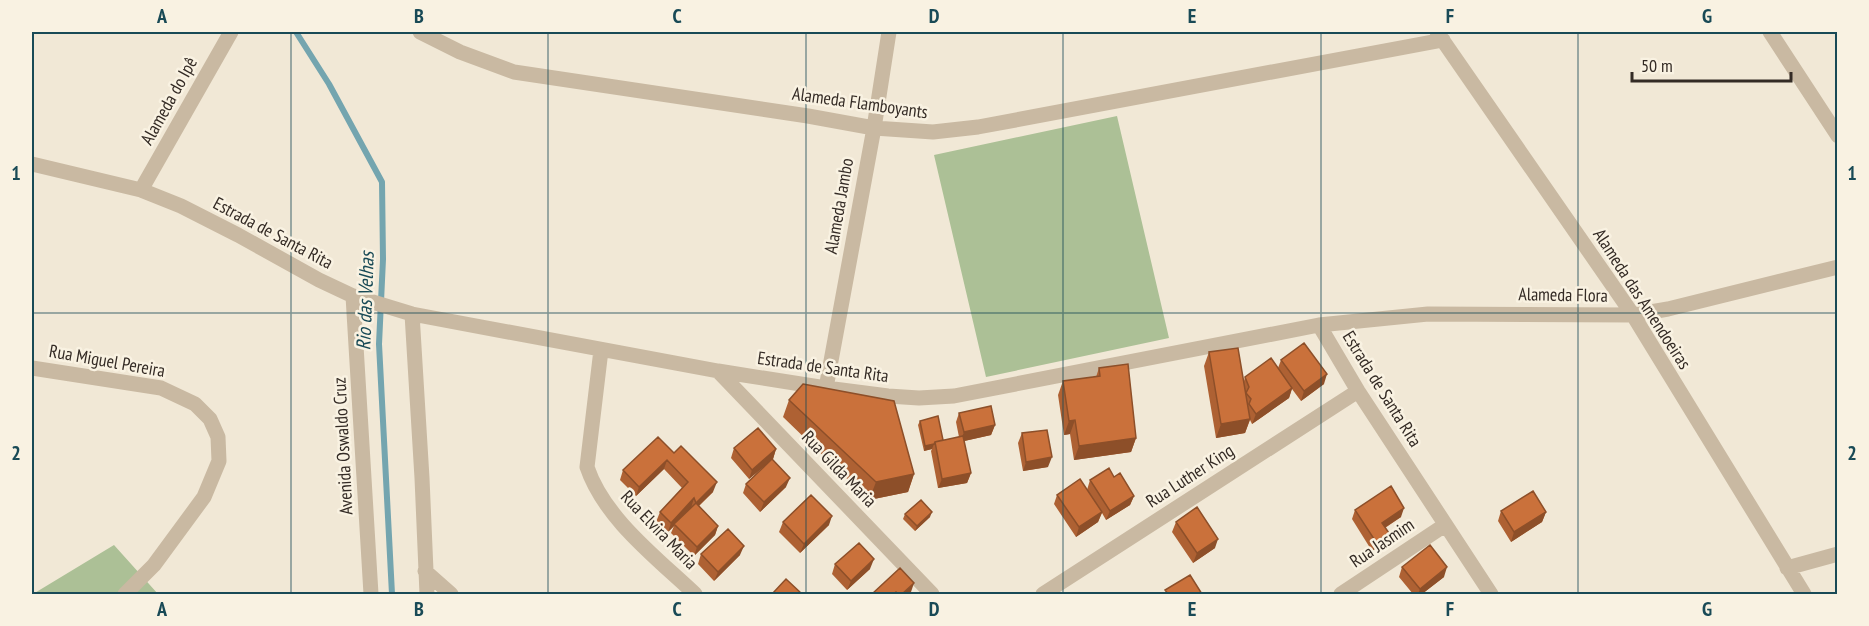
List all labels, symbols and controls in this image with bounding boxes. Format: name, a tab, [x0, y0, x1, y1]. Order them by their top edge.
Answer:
text: A	[156, 3, 168, 29]
text: B	[414, 3, 424, 29]
text: C	[672, 3, 682, 29]
text: D	[929, 3, 940, 29]
text: E	[1188, 3, 1196, 29]
text: F	[1446, 3, 1454, 29]
text: G	[1702, 3, 1712, 29]
scale bar	[1632, 45, 1791, 83]
street label: Alameda do Ipê	[135, 53, 202, 149]
text: 50 m	[1641, 54, 1673, 77]
street label: Alameda Flamboyants	[791, 82, 929, 123]
street label: Alameda Jambo	[819, 156, 858, 256]
text: 1	[11, 160, 21, 186]
text: 1	[1847, 160, 1857, 186]
street label: Estrada de Santa Rita	[209, 191, 337, 274]
street label: Alameda das Amendoeiras	[1588, 224, 1696, 373]
water label: Rio das Velhas	[350, 249, 380, 351]
street label: Alameda Flora	[1518, 282, 1608, 307]
street label: Estrada de Santa Rita	[1338, 327, 1427, 451]
street label: Rua Miguel Pereira	[47, 339, 167, 382]
street label: Estrada de Santa Rita	[756, 346, 890, 387]
street label: Avenida Oswaldo Cruz	[327, 377, 358, 515]
street label: Rua Gilda Maria	[797, 425, 882, 512]
street label: Rua Luther King	[1142, 439, 1238, 512]
text: 2	[11, 440, 21, 466]
text: 2	[1847, 440, 1857, 466]
street label: Rua Elvira Maria	[616, 485, 703, 574]
street label: Rua Jasmim	[1345, 513, 1418, 572]
text: A	[156, 596, 168, 622]
text: B	[414, 596, 424, 622]
text: C	[672, 596, 682, 622]
text: D	[929, 596, 940, 622]
text: E	[1188, 596, 1196, 622]
text: F	[1446, 596, 1454, 622]
text: G	[1702, 596, 1712, 622]

